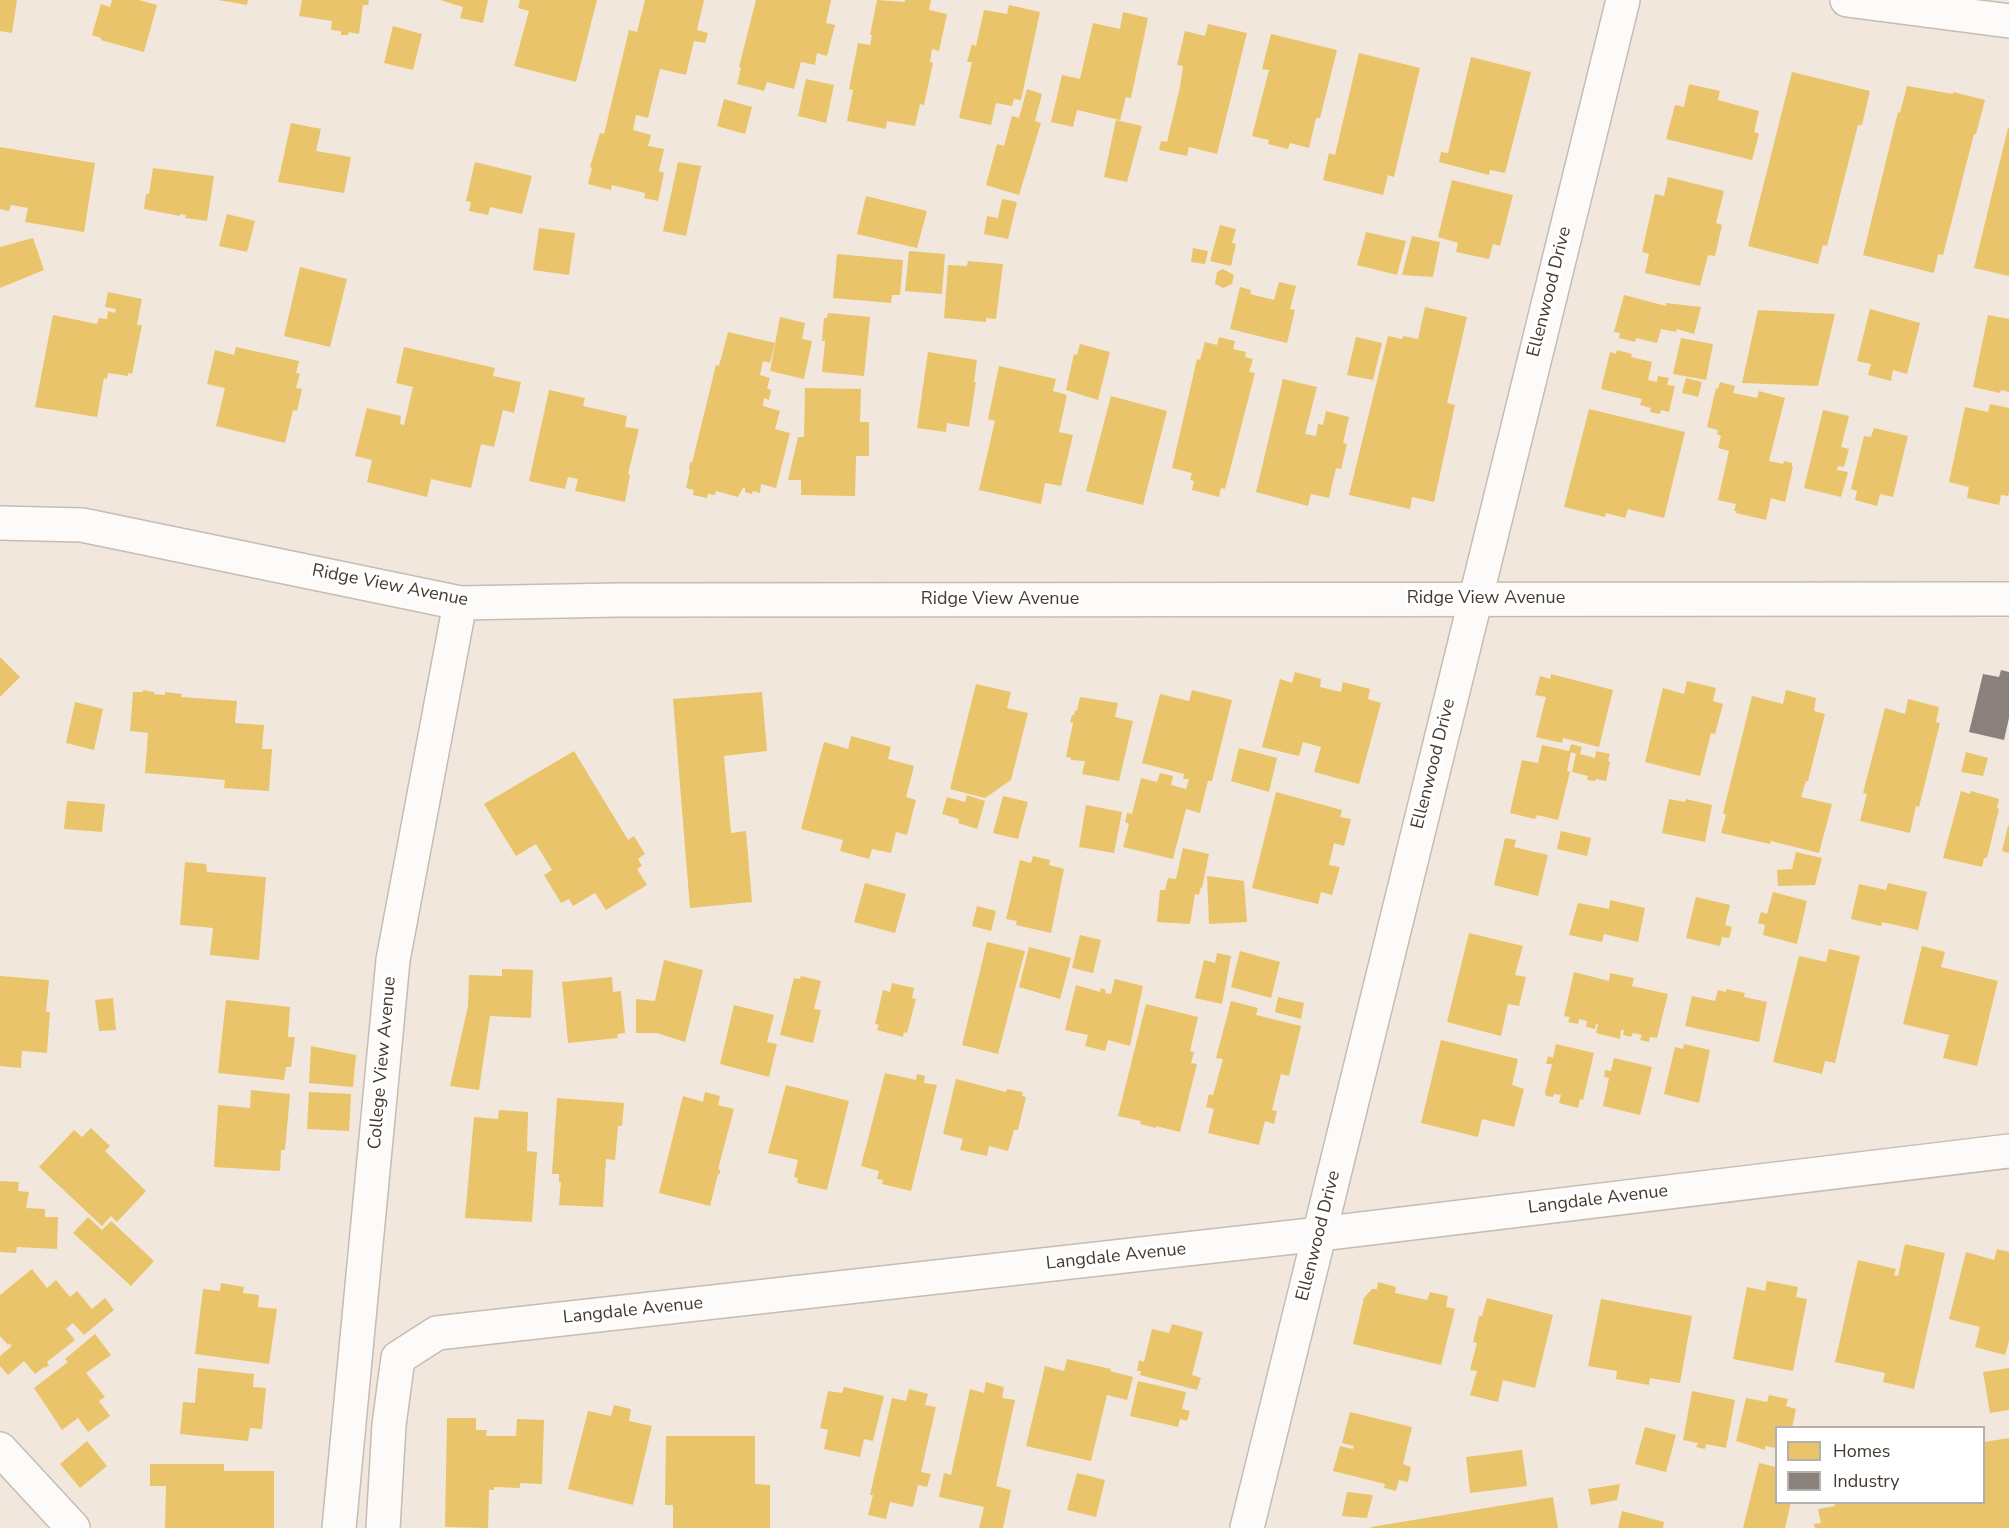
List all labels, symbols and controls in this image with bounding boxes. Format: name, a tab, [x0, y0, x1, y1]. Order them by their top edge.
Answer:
street label: Ellenwood Drive	[1523, 225, 1577, 359]
street label: Ridge View Avenue	[310, 560, 470, 612]
street label: Ridge View Avenue	[1407, 588, 1565, 610]
street label: Ridge View Avenue	[921, 589, 1079, 611]
street label: Ellenwood Drive	[1407, 697, 1461, 831]
street label: College View Avenue	[365, 976, 401, 1150]
street label: Ellenwood Drive	[1292, 1169, 1346, 1303]
street label: Langdale Avenue	[1527, 1181, 1669, 1219]
street label: Langdale Avenue	[1045, 1239, 1187, 1275]
street label: Langdale Avenue	[562, 1293, 704, 1329]
legend	[1775, 1426, 1985, 1504]
text: Homes	[1833, 1439, 1890, 1463]
text: Industry	[1833, 1469, 1900, 1493]

